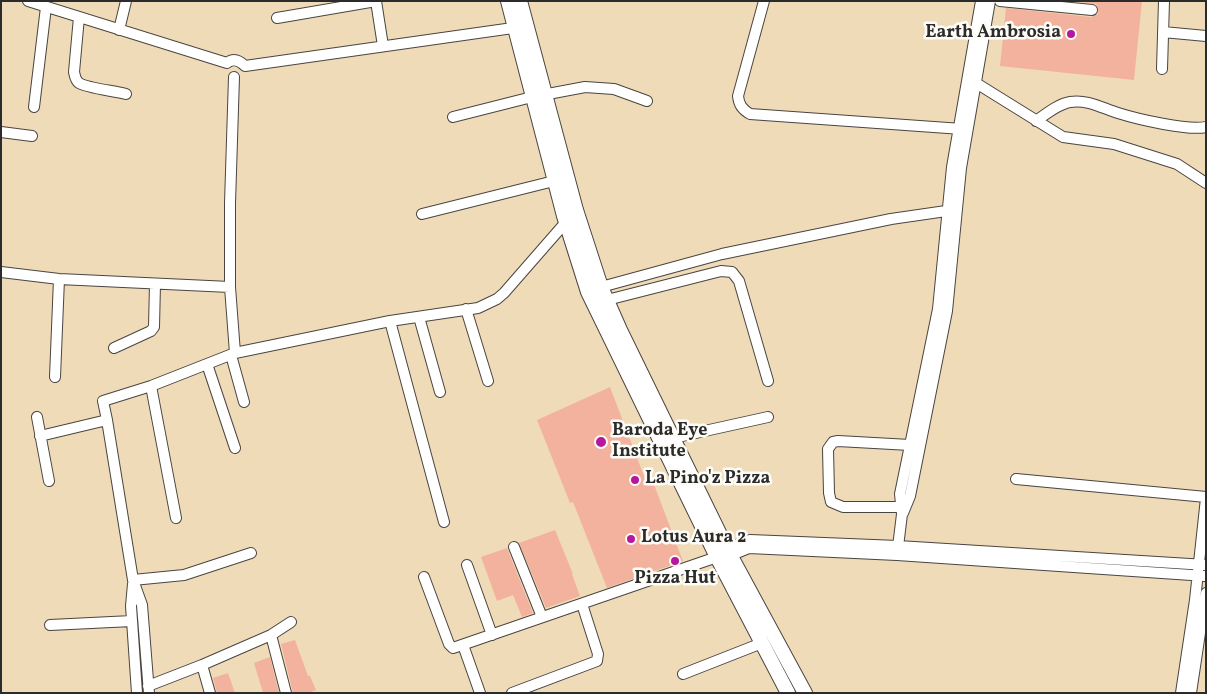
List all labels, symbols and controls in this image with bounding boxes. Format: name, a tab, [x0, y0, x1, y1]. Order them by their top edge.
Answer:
place label: Earth Ambrosia	[925, 23, 1061, 45]
marker: Earth Ambrosia	[1065, 28, 1077, 40]
place label: Baroda Eye Institute	[612, 421, 707, 464]
marker: Baroda Eye Institute	[594, 435, 608, 449]
place label: La Pino'z Pizza	[645, 469, 770, 491]
marker: La Pino'z Pizza	[629, 474, 641, 486]
place label: Lotus Aura 2	[641, 528, 746, 550]
marker: Lotus Aura 2	[625, 533, 637, 545]
marker: Pizza Hut	[669, 555, 681, 567]
place label: Pizza Hut	[634, 569, 716, 591]

